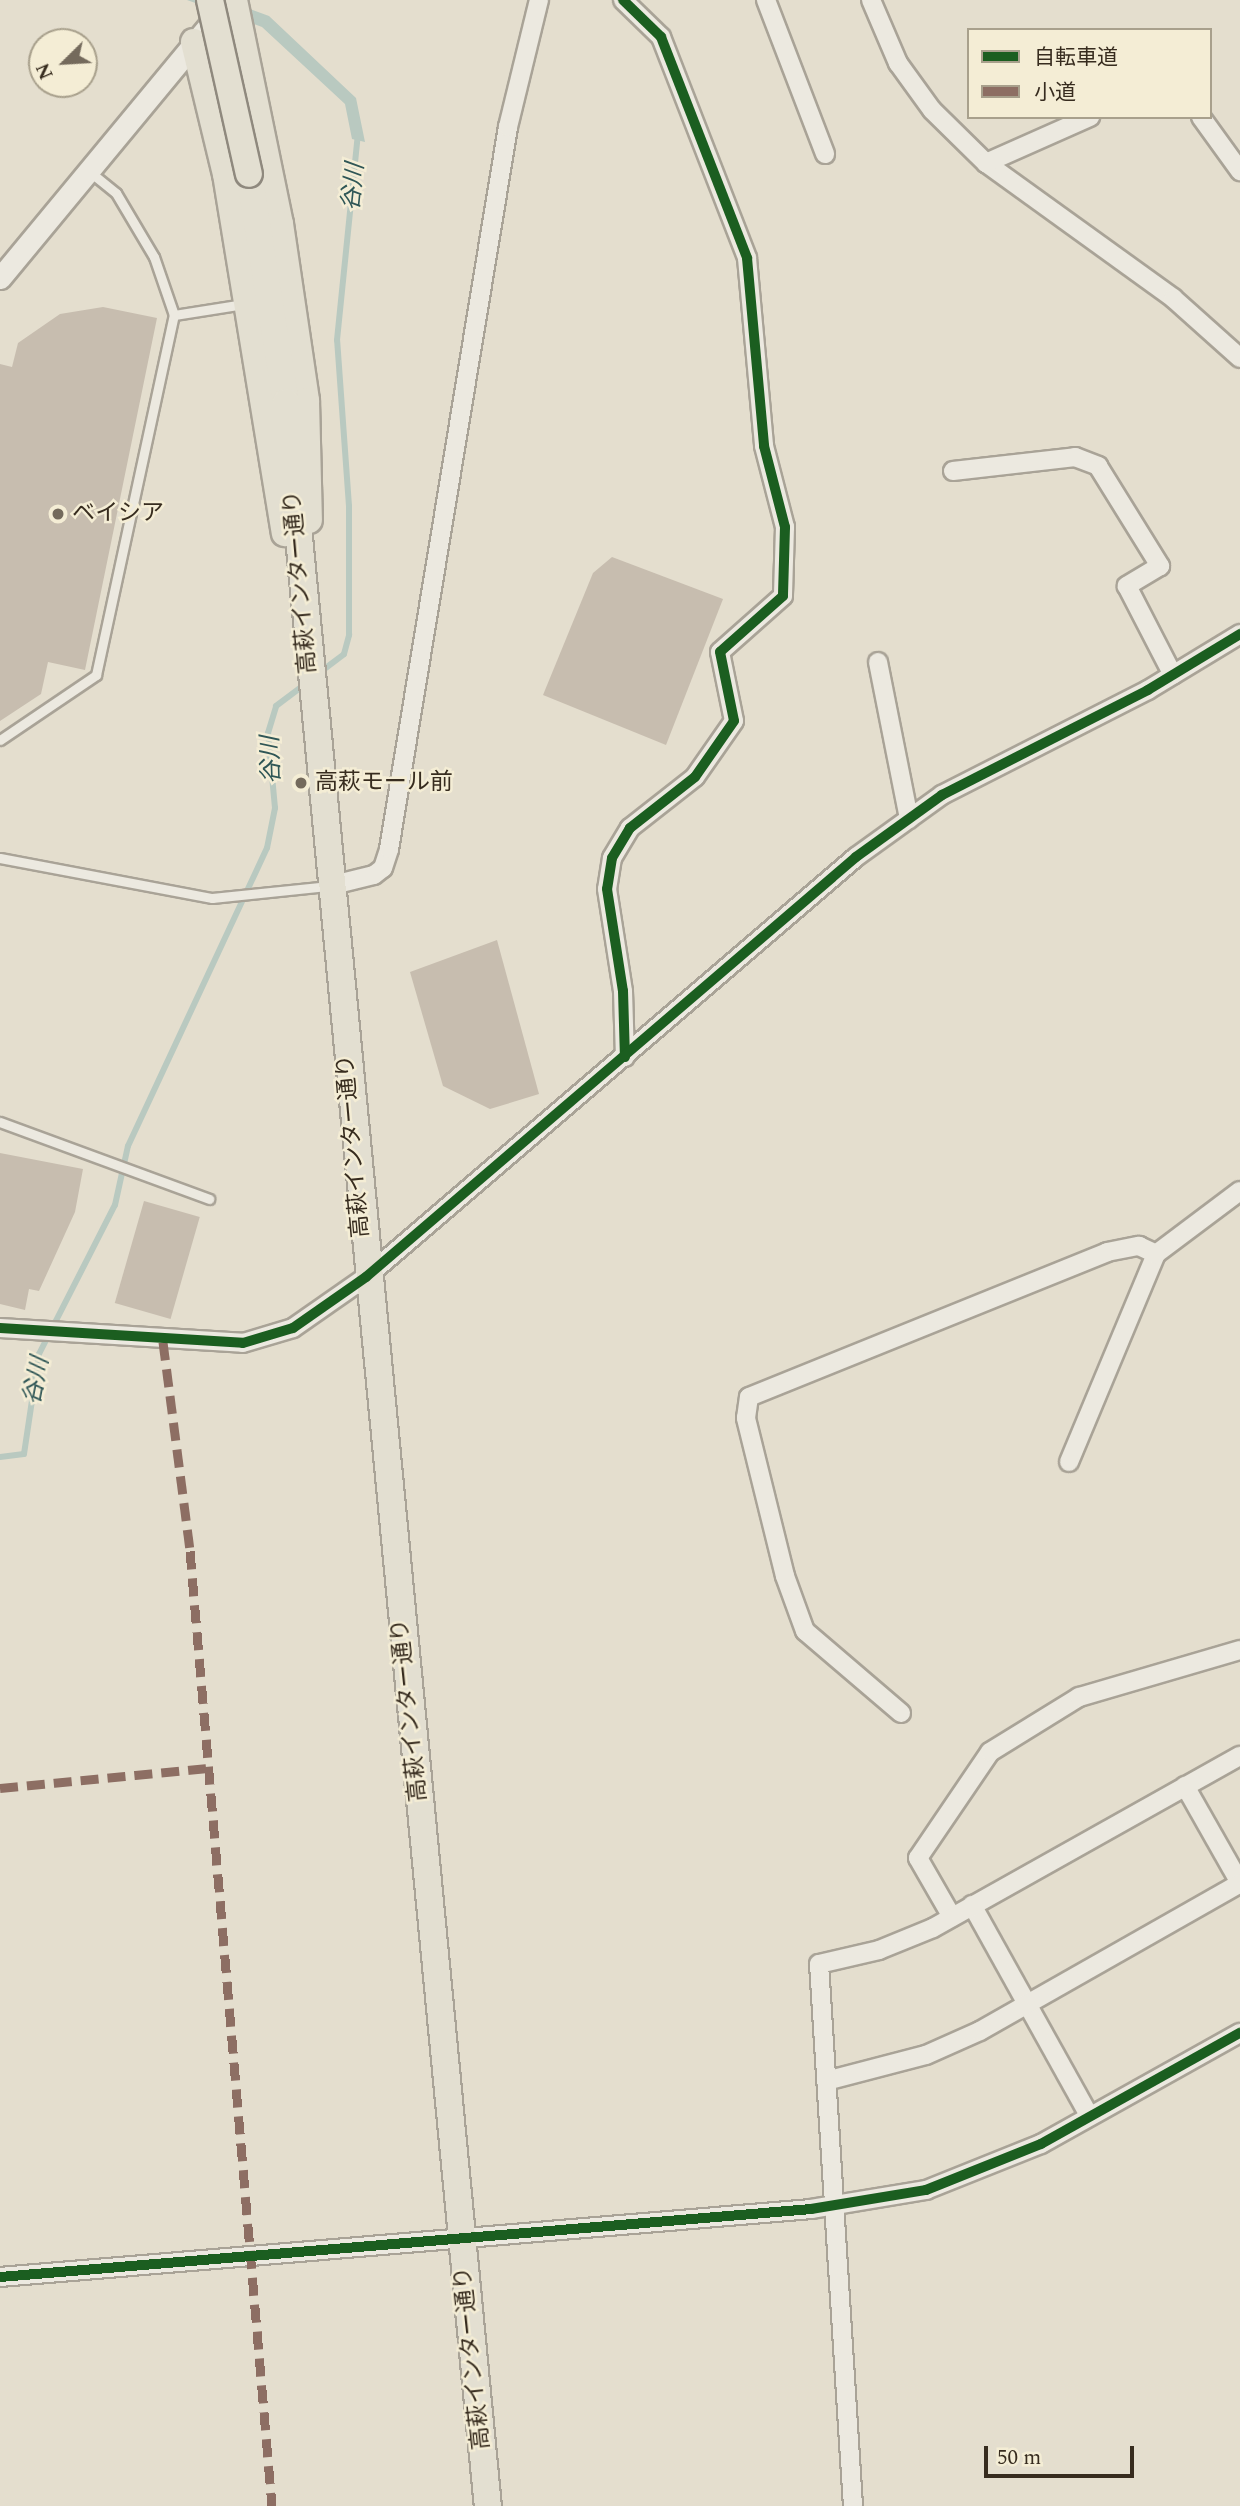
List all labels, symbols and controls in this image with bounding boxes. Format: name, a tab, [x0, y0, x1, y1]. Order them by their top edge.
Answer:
north arrow	[28, 28, 98, 98]
legend	[967, 28, 1212, 119]
text: 自転車道	[1034, 42, 1118, 74]
text: N	[29, 58, 62, 84]
text: 小道	[1034, 77, 1076, 109]
water label: 谷川	[337, 162, 371, 212]
street label: 高萩インター通り	[279, 489, 323, 675]
place label: ベイシア	[72, 500, 164, 528]
marker: ベイシア	[50, 506, 66, 522]
water label: 谷川	[257, 736, 287, 784]
place label: 高萩モール前	[315, 769, 453, 797]
marker: 高萩モール前	[293, 775, 309, 791]
street label: 高萩インター通り	[332, 1053, 376, 1239]
water label: 谷川	[18, 1355, 56, 1407]
street label: 高萩インター通り	[387, 1617, 433, 1803]
street label: 高萩インター通り	[450, 2265, 496, 2451]
scale bar	[988, 2432, 1138, 2476]
text: 50 m	[997, 2442, 1041, 2474]

